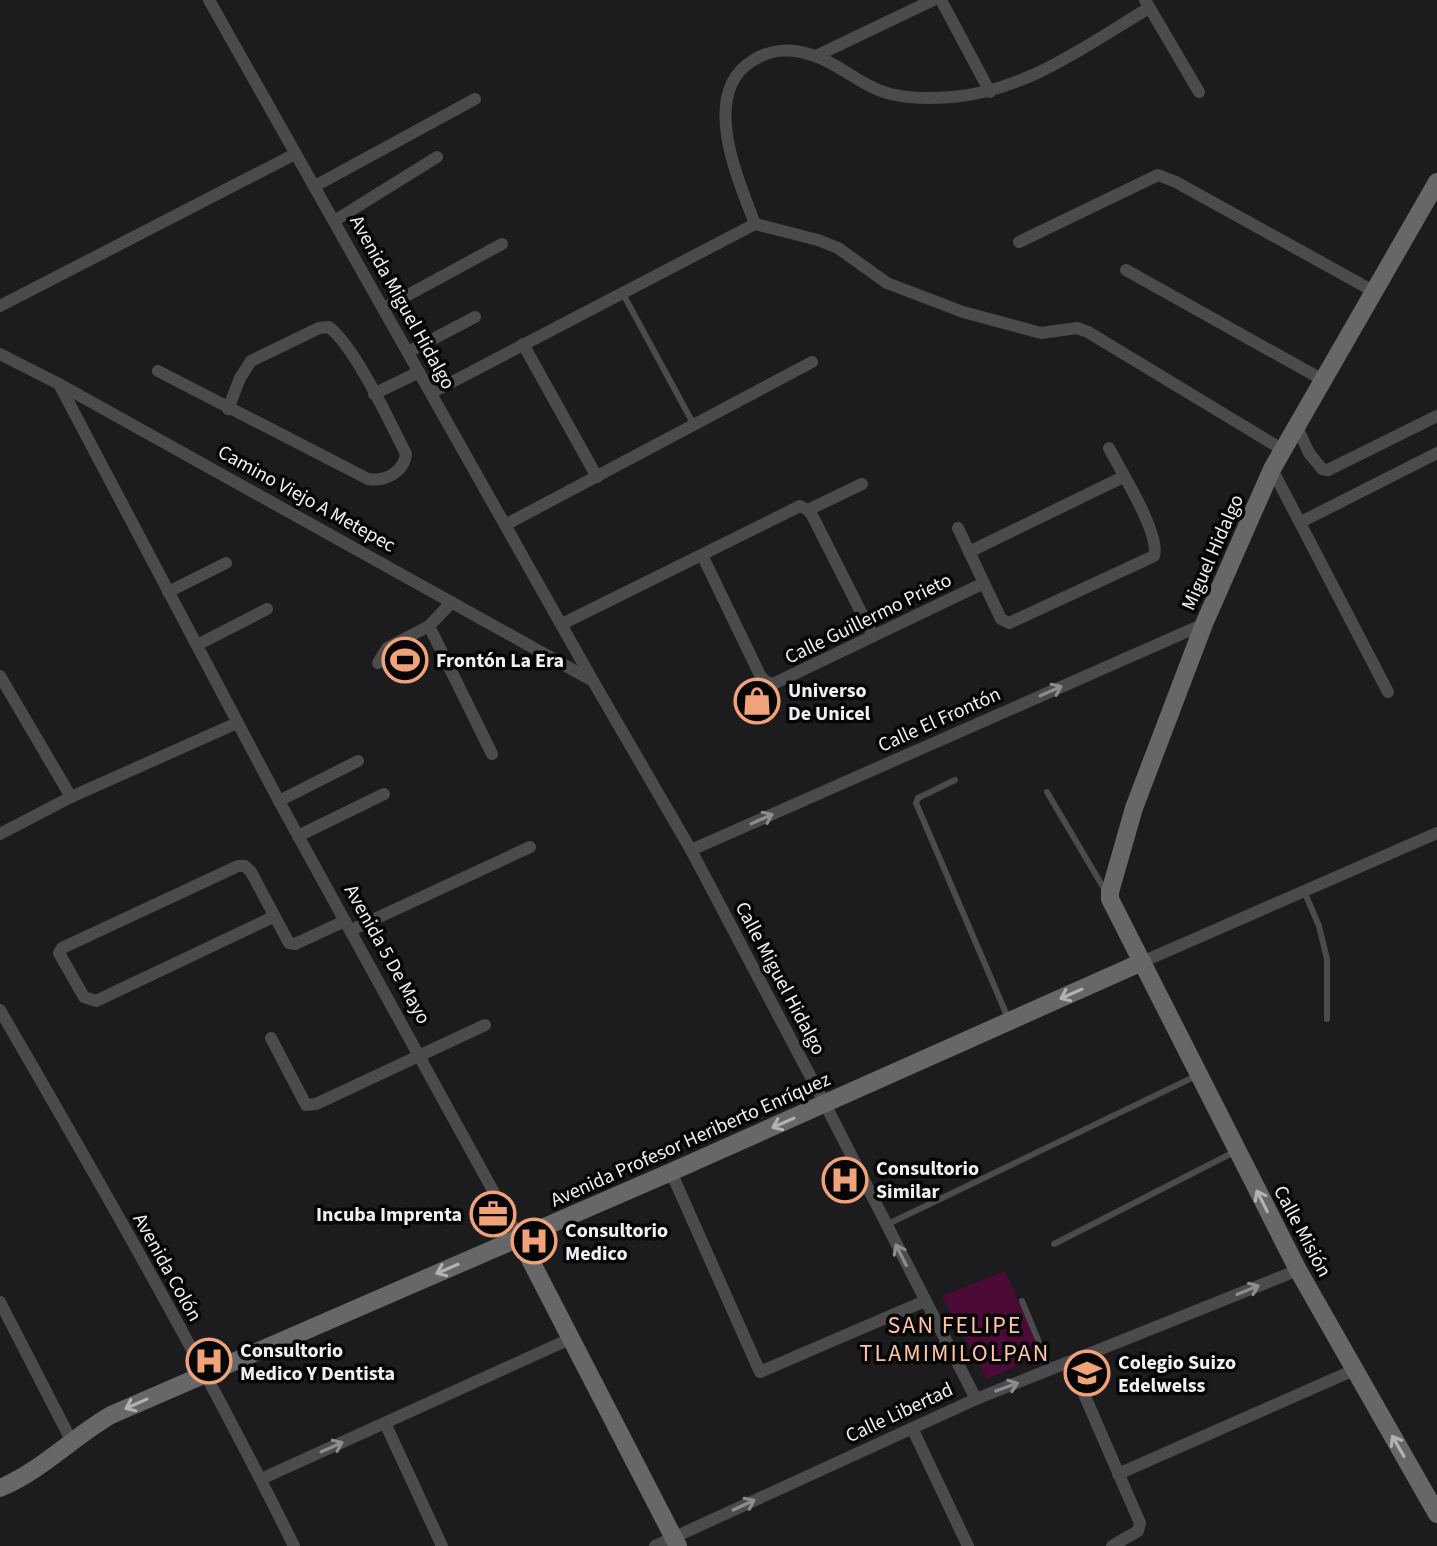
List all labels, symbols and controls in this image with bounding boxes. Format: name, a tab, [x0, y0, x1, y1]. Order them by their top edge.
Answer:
street label: Avenida Miguel Hidalgo	[343, 210, 462, 395]
street label: Camino Viejo A Metepec	[213, 438, 400, 559]
street label: Miguel Hidalgo	[1175, 490, 1251, 615]
street label: Calle Guillermo Prieto	[780, 566, 957, 671]
sports icon: Frontón La Era	[381, 636, 429, 684]
place label: Frontón La Era	[436, 647, 564, 675]
shop icon: Universo De Unicel	[733, 677, 781, 725]
place label: Universo De Unicel	[788, 677, 870, 728]
street label: Calle El Frontón	[874, 680, 1005, 759]
one-way arrow	[1039, 683, 1063, 698]
one-way arrow	[749, 810, 774, 825]
street label: Avenida 5 De Mayo	[337, 880, 437, 1029]
street label: Calle Miguel Hidalgo	[728, 897, 832, 1060]
one-way arrow	[1059, 987, 1084, 1002]
street label: Avenida Profesor Heriberto Enríquez	[546, 1065, 835, 1214]
one-way arrow	[771, 1116, 795, 1131]
place label: Consultorio Similar	[876, 1155, 979, 1206]
hospital icon: Consultorio Similar	[821, 1156, 869, 1204]
street label: Calle Misión	[1266, 1181, 1338, 1282]
one-way arrow	[1254, 1189, 1269, 1213]
office icon: Incuba Imprenta	[469, 1190, 517, 1238]
place label: Incuba Imprenta	[316, 1201, 462, 1229]
street label: Avenida Colón	[126, 1208, 208, 1327]
hospital icon: Consultorio Medico	[510, 1217, 558, 1265]
place label: Consultorio Medico	[565, 1217, 668, 1268]
one-way arrow	[893, 1243, 909, 1267]
one-way arrow	[435, 1262, 460, 1277]
one-way arrow	[1235, 1282, 1260, 1296]
district label: SAN FELIPE TLAMIMILOLPAN	[860, 1308, 1050, 1371]
hospital icon: Consultorio Medico Y Dentista	[185, 1337, 233, 1385]
place label: Consultorio Medico Y Dentista	[240, 1337, 395, 1388]
school or university icon: Colegio Suizo Edelwelss	[1063, 1349, 1111, 1397]
place label: Colegio Suizo Edelwelss	[1118, 1349, 1236, 1400]
street label: Calle Libertad	[841, 1376, 958, 1450]
one-way arrow	[994, 1379, 1019, 1393]
one-way arrow	[124, 1397, 148, 1412]
one-way arrow	[1390, 1435, 1406, 1458]
one-way arrow	[320, 1439, 344, 1454]
one-way arrow	[732, 1497, 756, 1512]

